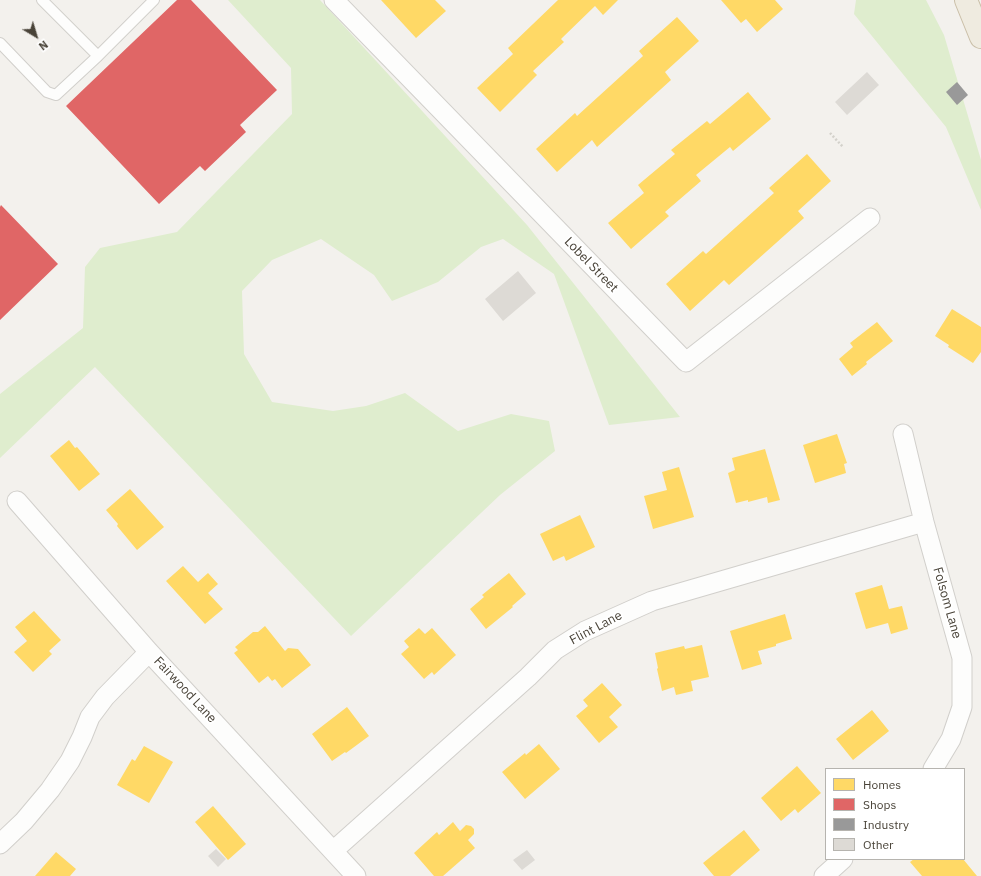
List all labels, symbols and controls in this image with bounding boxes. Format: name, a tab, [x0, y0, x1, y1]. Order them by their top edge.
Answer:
north arrow	[16, 16, 56, 56]
text: N	[36, 37, 51, 53]
street label: Lobel Street	[561, 234, 621, 296]
street label: Folsom Lane	[929, 565, 965, 641]
street label: Flint Lane	[567, 608, 625, 648]
street label: Fairwood Lane	[150, 654, 220, 726]
legend	[825, 768, 965, 860]
text: Homes	[863, 777, 901, 792]
text: Shops	[863, 797, 896, 812]
text: Industry	[863, 817, 909, 832]
text: Other	[863, 837, 894, 852]

